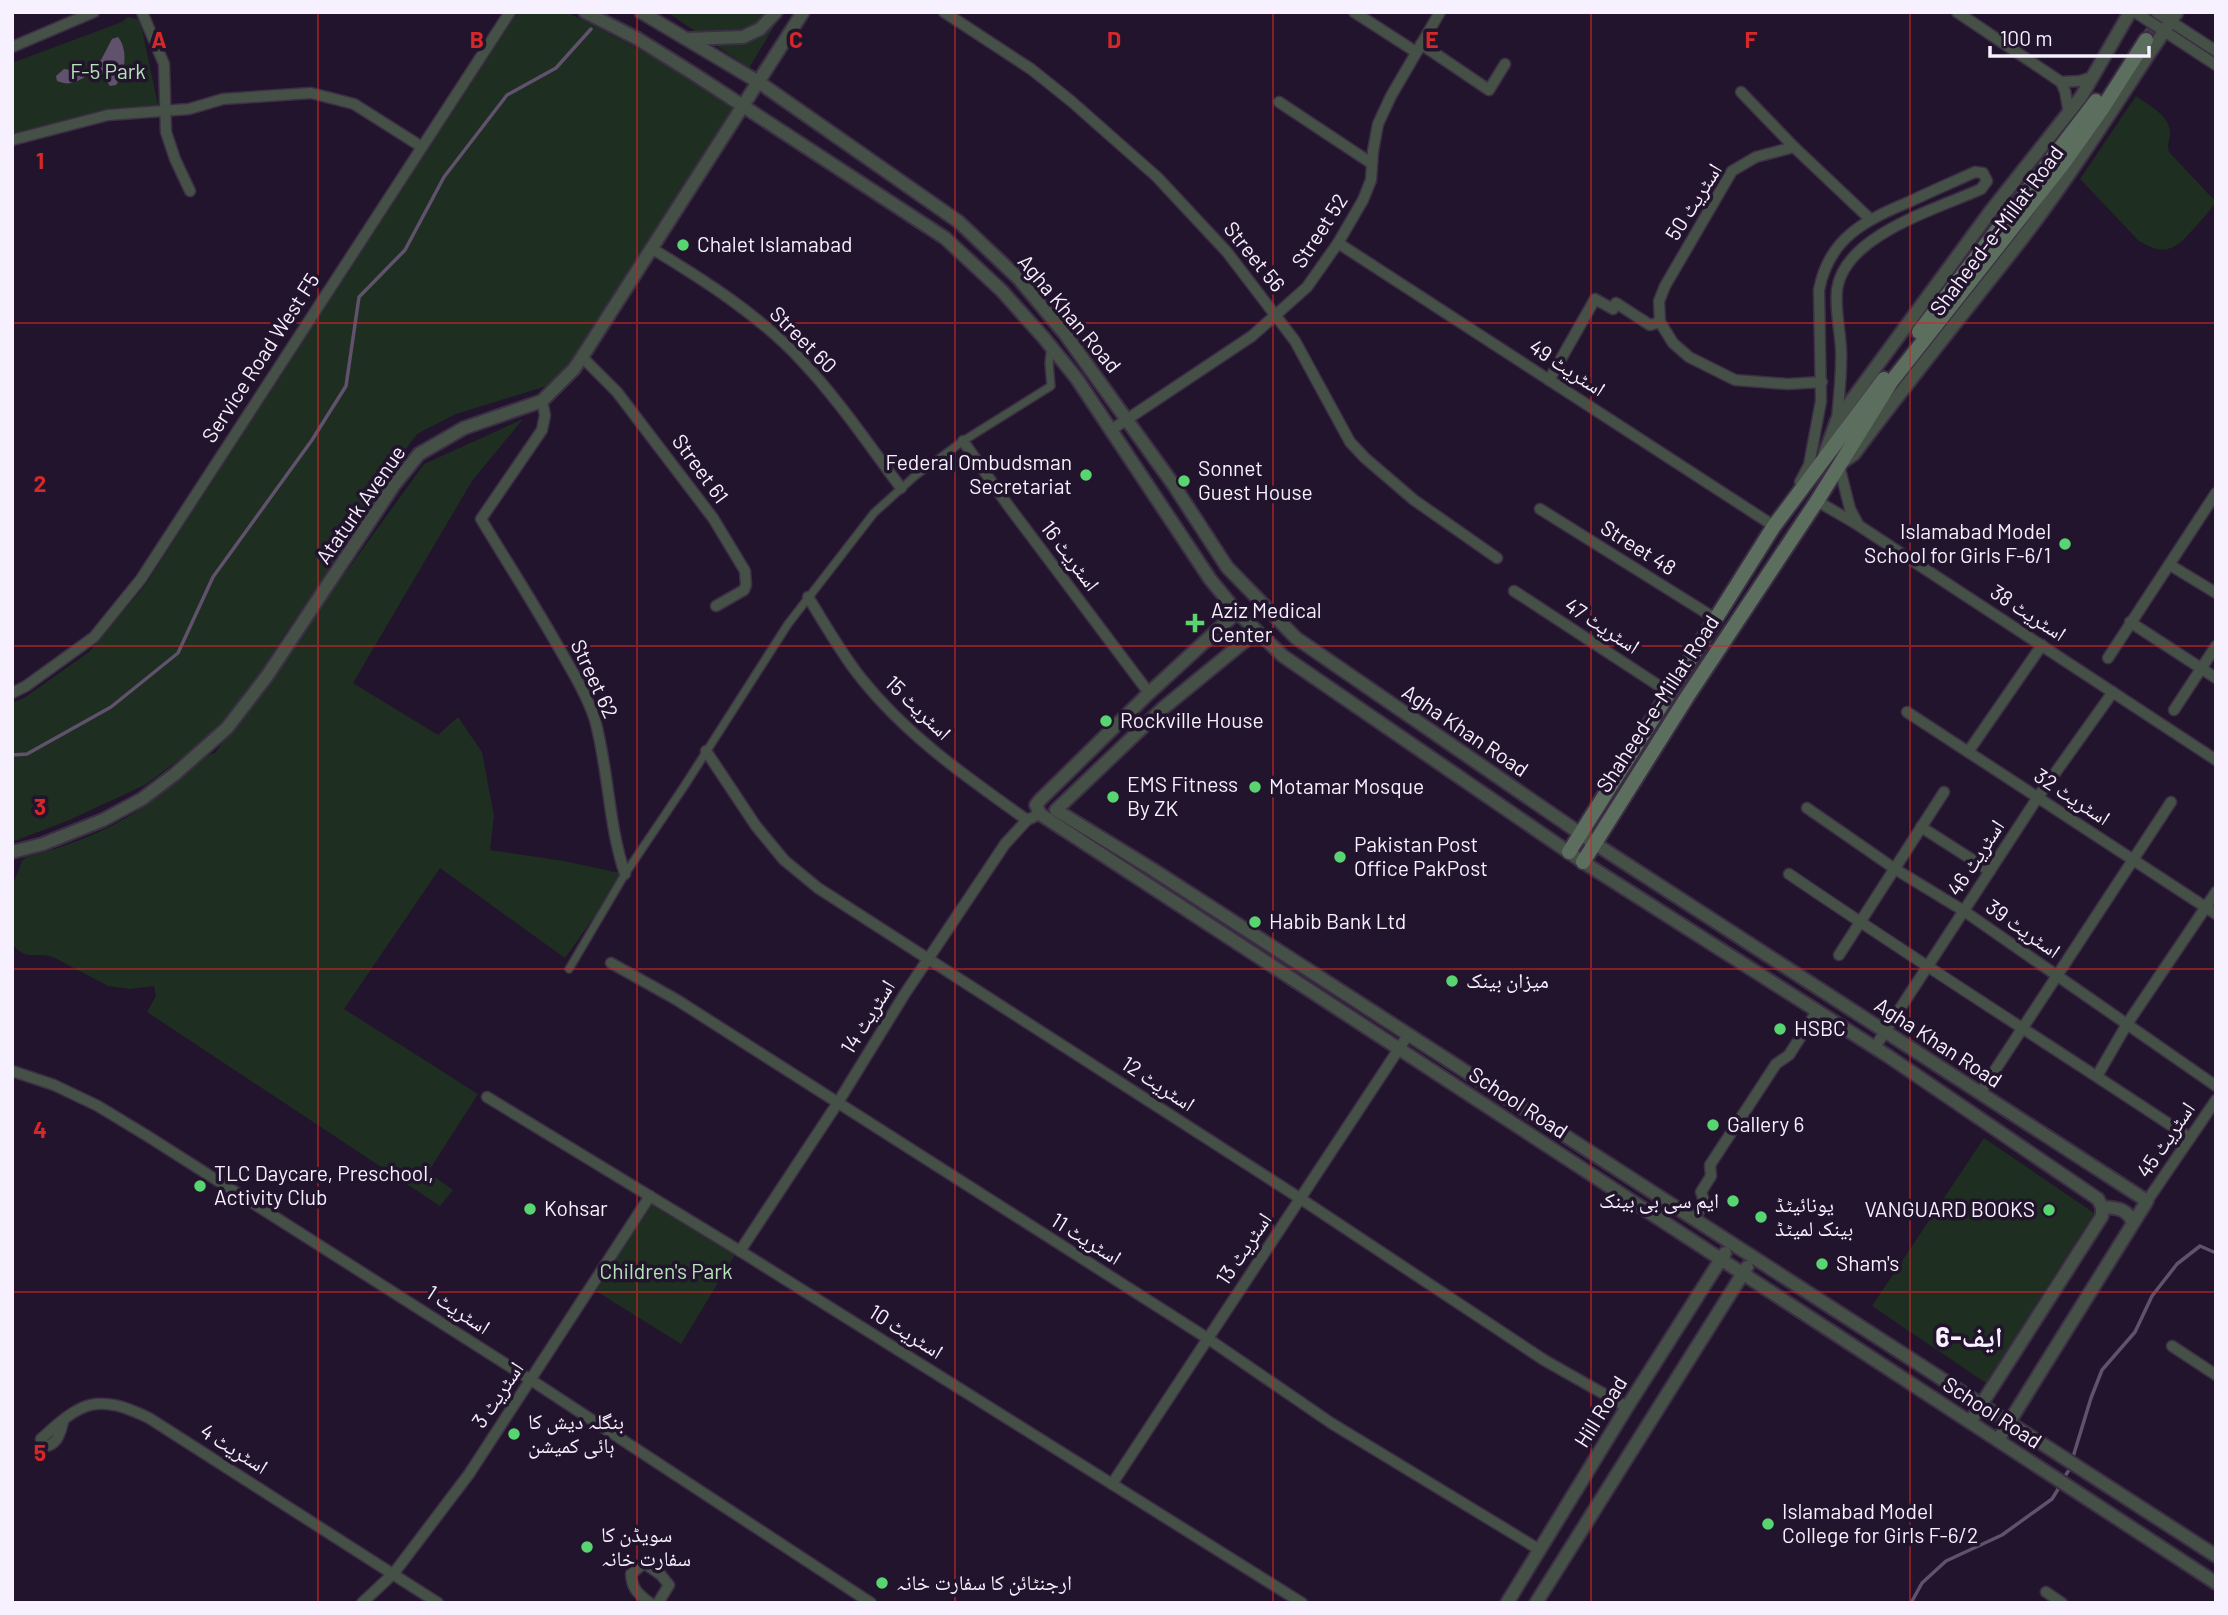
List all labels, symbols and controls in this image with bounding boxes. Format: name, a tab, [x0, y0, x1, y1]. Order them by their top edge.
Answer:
scale bar	[1990, 14, 2149, 58]
text: A	[151, 25, 167, 53]
text: B	[470, 25, 484, 53]
text: C	[789, 25, 803, 53]
text: D	[1107, 25, 1121, 53]
text: E	[1425, 25, 1439, 53]
text: F	[1745, 25, 1758, 53]
text: 100 m	[2000, 25, 2053, 50]
park label: F-5 Park	[70, 58, 146, 83]
street label: Shaheed-e-Millat Road	[1924, 140, 2068, 320]
text: 1	[36, 146, 44, 174]
street label: اسٹریٹ 50	[1659, 158, 1726, 245]
street label: Street 52	[1285, 188, 1352, 272]
street label: Street 56	[1219, 216, 1291, 296]
place label: Chalet Islamabad	[697, 231, 852, 256]
marker: Chalet Islamabad	[675, 237, 691, 253]
street label: Agha Khan Road	[1013, 249, 1127, 377]
street label: Service Road West F5	[196, 268, 324, 447]
street label: Street 60	[765, 300, 843, 378]
street label: اسٹریٹ 49	[1525, 333, 1611, 401]
street label: Street 61	[668, 429, 735, 508]
street label: Ataturk Avenue	[310, 440, 410, 568]
place label: Federal Ombudsman Secretariat	[886, 449, 1072, 498]
place label: Sonnet Guest House	[1198, 455, 1313, 504]
marker: Federal Ombudsman Secretariat	[1078, 467, 1094, 483]
text: 2	[34, 469, 46, 497]
marker: Sonnet Guest House	[1176, 473, 1192, 489]
street label: Street 48	[1597, 514, 1681, 580]
street label: اسٹریٹ 16	[1036, 515, 1106, 595]
place label: Islamabad Model School for Girls F-6/1	[1864, 518, 2051, 567]
marker: Islamabad Model School for Girls F-6/1	[2057, 536, 2073, 552]
street label: اسٹریٹ 38	[1986, 578, 2071, 646]
street label: اسٹریٹ 47	[1560, 591, 1645, 658]
place label: Aziz Medical Center	[1211, 597, 1322, 646]
street label: Shaheed-e-Millat Road	[1590, 610, 1723, 796]
marker: Aziz Medical Center	[1185, 613, 1205, 633]
street label: Street 62	[566, 635, 624, 722]
street label: اسٹریٹ 15	[881, 670, 957, 745]
street label: Agha Khan Road	[1398, 678, 1534, 781]
place label: Rockville House	[1120, 707, 1264, 732]
marker: Rockville House	[1098, 713, 1114, 729]
street label: اسٹریٹ 32	[2030, 762, 2115, 830]
place label: EMS Fitness By ZK	[1127, 771, 1238, 820]
place label: Motamar Mosque	[1269, 773, 1424, 798]
marker: Motamar Mosque	[1247, 779, 1263, 795]
marker: EMS Fitness By ZK	[1105, 789, 1121, 805]
text: 3	[34, 792, 46, 820]
street label: اسٹریٹ 46	[1941, 814, 2009, 900]
place label: Pakistan Post Office PakPost	[1354, 831, 1488, 880]
marker: Pakistan Post Office PakPost	[1332, 849, 1348, 865]
street label: اسٹریٹ 39	[1982, 893, 2066, 963]
place label: Habib Bank Ltd	[1269, 908, 1406, 933]
marker: Habib Bank Ltd	[1247, 914, 1263, 930]
place label: میزان بینک	[1466, 967, 1549, 993]
marker: میزان بینک	[1444, 973, 1460, 989]
street label: اسٹریٹ 14	[834, 975, 899, 1058]
street label: Agha Khan Road	[1871, 991, 2007, 1092]
place label: HSBC	[1794, 1015, 1846, 1040]
marker: HSBC	[1772, 1021, 1788, 1037]
street label: اسٹریٹ 12	[1117, 1050, 1200, 1116]
street label: School Road	[1465, 1061, 1573, 1143]
street label: اسٹریٹ 45	[2130, 1097, 2199, 1182]
place label: Gallery 6	[1727, 1111, 1804, 1136]
text: 4	[33, 1115, 47, 1143]
marker: Gallery 6	[1705, 1117, 1721, 1133]
place label: TLC Daycare, Preschool, Activity Club	[214, 1160, 434, 1209]
marker: TLC Daycare, Preschool, Activity Club	[192, 1178, 208, 1194]
place label: ایم سی بی بینک	[1599, 1187, 1719, 1215]
place label: یونائیٹڈ بینک لمیٹڈ	[1775, 1191, 1853, 1241]
marker: ایم سی بی بینک	[1725, 1193, 1741, 1209]
place label: Kohsar	[544, 1195, 608, 1220]
place label: VANGUARD BOOKS	[1864, 1196, 2035, 1221]
marker: Kohsar	[522, 1201, 538, 1217]
marker: VANGUARD BOOKS	[2041, 1202, 2057, 1218]
street label: اسٹریٹ 11	[1047, 1206, 1127, 1269]
street label: اسٹریٹ 13	[1210, 1207, 1276, 1289]
marker: یونائیٹڈ بینک لمیٹڈ	[1753, 1209, 1769, 1225]
place label: Sham's	[1836, 1250, 1899, 1275]
marker: Sham's	[1814, 1256, 1830, 1272]
park label: Children's Park	[600, 1258, 732, 1283]
street label: اسٹریٹ 1	[422, 1279, 495, 1339]
street label: اسٹریٹ 10	[865, 1298, 948, 1364]
district label: ایف-6	[1935, 1319, 2003, 1354]
street label: اسٹریٹ 3	[466, 1356, 528, 1432]
street label: Hill Road	[1568, 1371, 1631, 1451]
street label: School Road	[1939, 1371, 2047, 1453]
place label: بنگلہ دیش کا ہائی کمیشن	[528, 1408, 624, 1459]
street label: اسٹریٹ 4	[196, 1417, 273, 1479]
marker: بنگلہ دیش کا ہائی کمیشن	[506, 1426, 522, 1442]
text: 5	[34, 1438, 46, 1466]
place label: Islamabad Model College for Girls F-6/2	[1782, 1498, 1978, 1547]
marker: Islamabad Model College for Girls F-6/2	[1760, 1516, 1776, 1532]
place label: سویڈن کا سفارت خانہ	[601, 1521, 691, 1570]
marker: سویڈن کا سفارت خانہ	[579, 1539, 595, 1555]
place label: ارجنٹائن کا سفارت خانہ	[896, 1569, 1072, 1596]
marker: ارجنٹائن کا سفارت خانہ	[874, 1575, 890, 1591]

